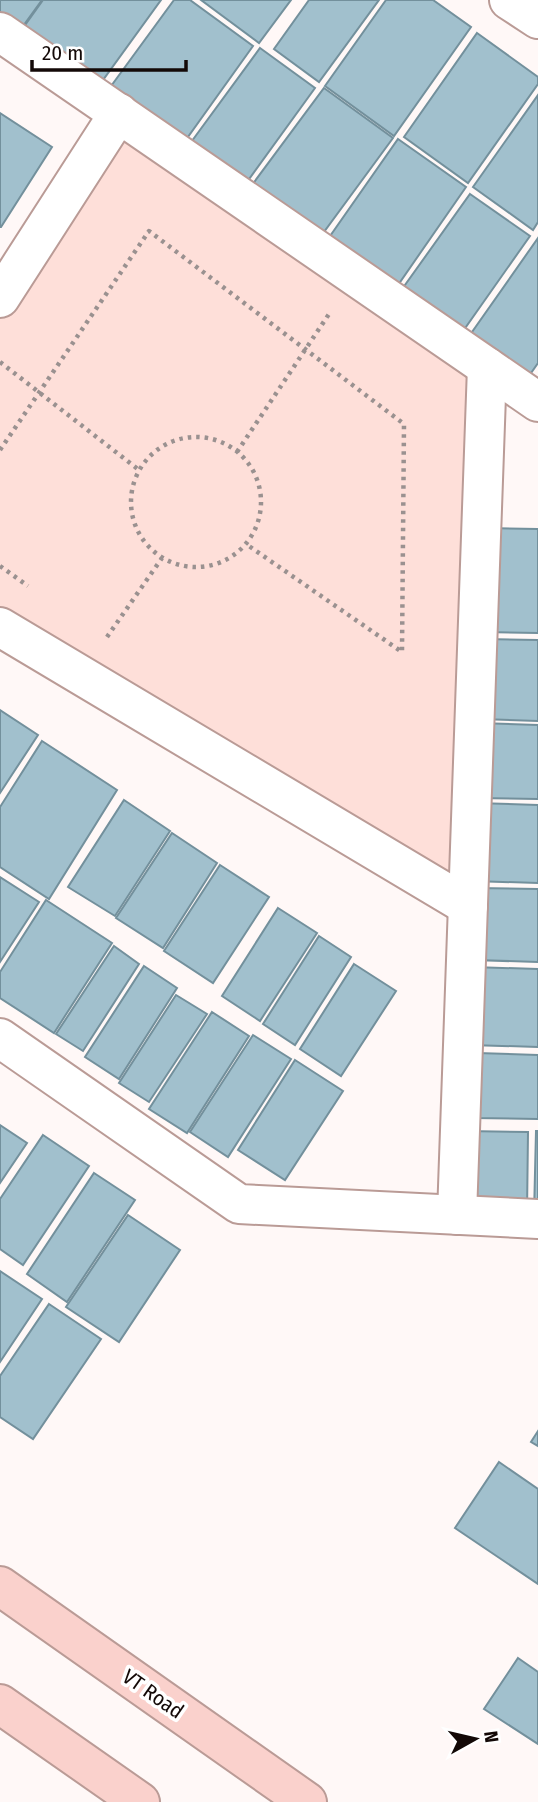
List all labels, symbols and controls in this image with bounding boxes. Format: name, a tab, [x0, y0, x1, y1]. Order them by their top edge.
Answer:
scale bar	[32, 28, 186, 72]
text: 20 m	[42, 40, 83, 66]
street label: VT Road	[117, 1664, 189, 1724]
north arrow	[440, 1704, 510, 1774]
text: N	[479, 1729, 504, 1744]

